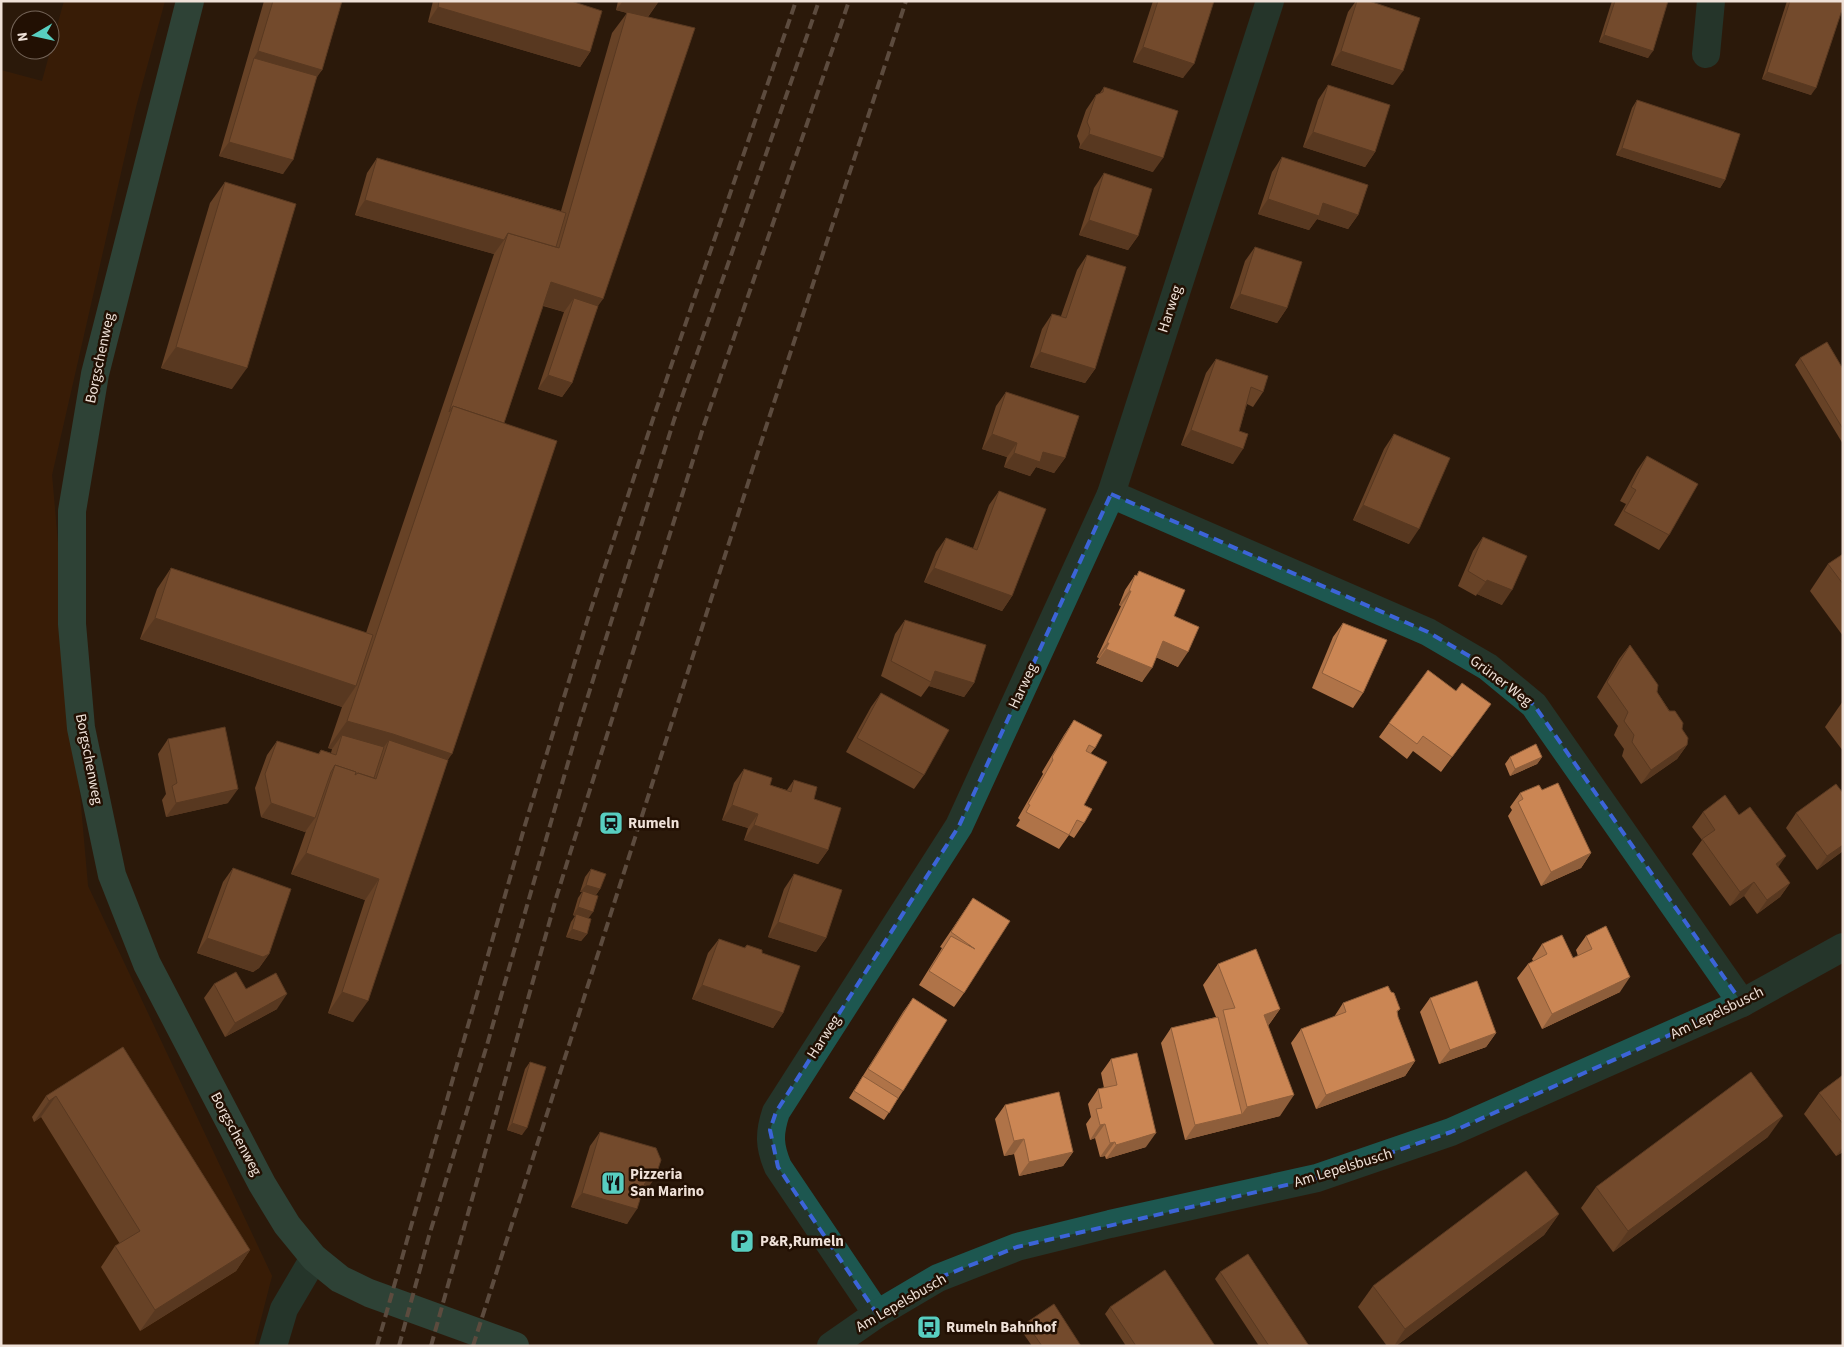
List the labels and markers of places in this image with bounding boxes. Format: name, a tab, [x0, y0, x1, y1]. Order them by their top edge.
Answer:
station icon: Rumeln	[598, 810, 624, 836]
place label: Rumeln	[628, 813, 679, 834]
place label: Pizzeria San Marino	[630, 1164, 704, 1202]
restaurant icon: Pizzeria San Marino	[600, 1170, 626, 1196]
parking icon: P&R,Rumeln	[729, 1228, 755, 1254]
place label: P&R,Rumeln	[760, 1231, 844, 1252]
bus stop icon: Rumeln Bahnhof	[916, 1314, 942, 1340]
place label: Rumeln Bahnhof	[946, 1317, 1057, 1338]

